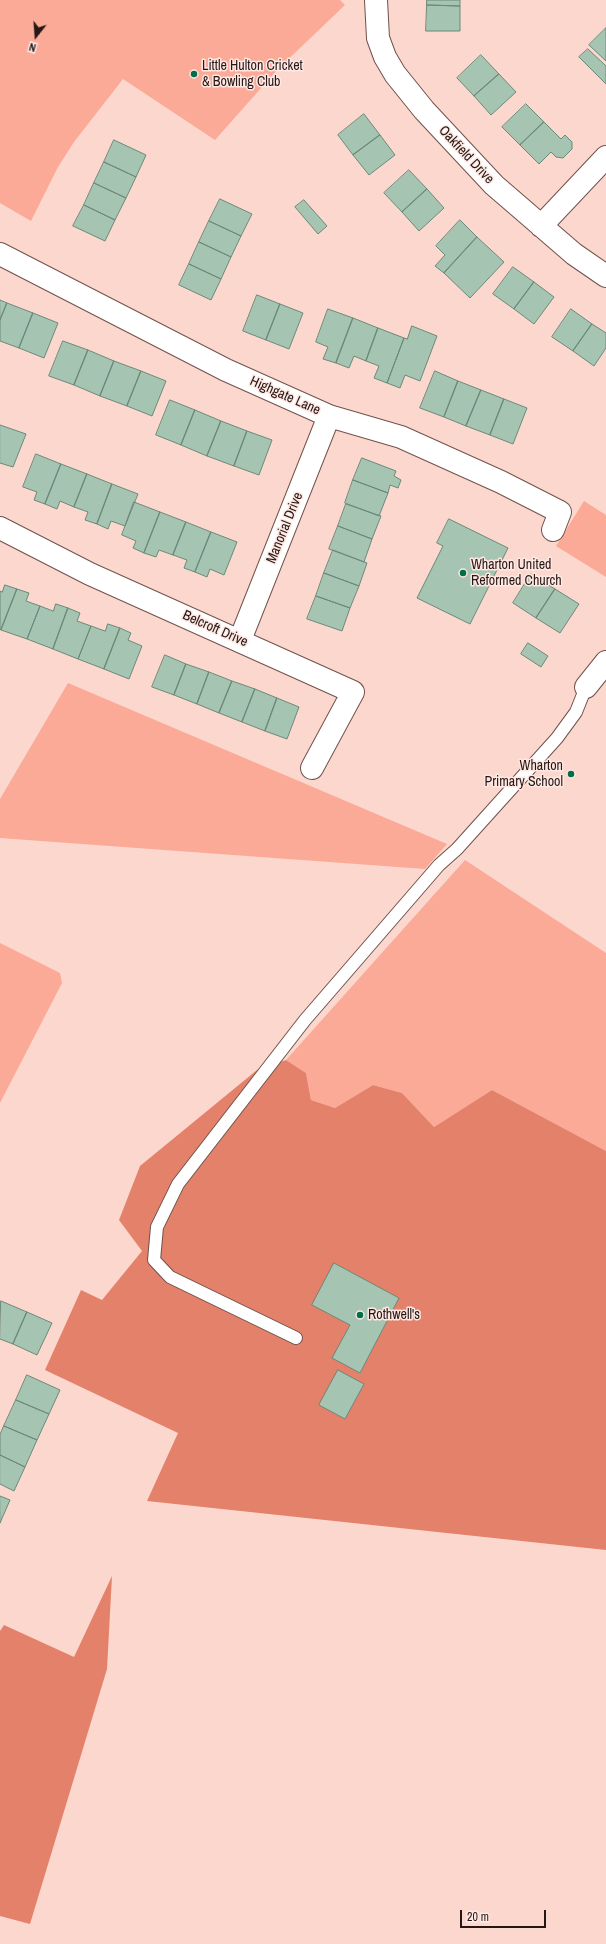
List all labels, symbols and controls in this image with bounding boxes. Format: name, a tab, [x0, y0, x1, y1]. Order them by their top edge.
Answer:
north arrow	[16, 16, 56, 56]
text: N	[27, 40, 38, 55]
place label: Little Hulton Cricket & Bowling Club	[202, 58, 303, 90]
marker: Little Hulton Cricket & Bowling Club	[189, 69, 199, 79]
street label: Oakfield Drive	[435, 122, 497, 188]
street label: Highgate Lane	[247, 373, 323, 419]
street label: Manorial Drive	[263, 490, 307, 566]
place label: Wharton United Reformed Church	[471, 557, 562, 590]
marker: Wharton United Reformed Church	[458, 568, 468, 578]
street label: Belcroft Drive	[180, 607, 250, 651]
place label: Wharton Primary School	[485, 758, 563, 790]
marker: Wharton Primary School	[566, 769, 576, 779]
place label: Rothwell's	[368, 1307, 420, 1323]
marker: Rothwell's	[355, 1310, 365, 1320]
scale bar	[462, 1902, 548, 1928]
text: 20 m	[467, 1909, 489, 1925]

